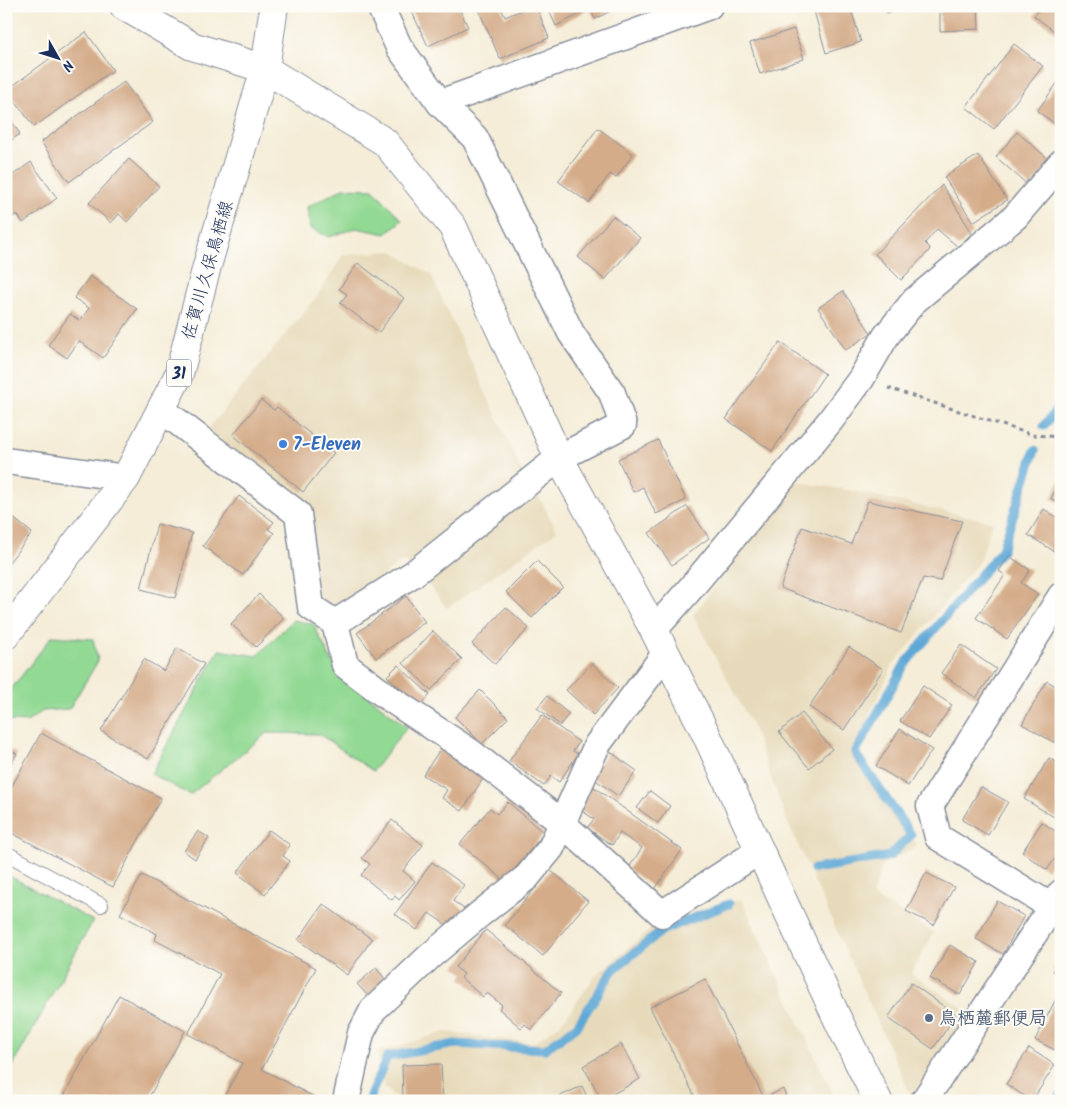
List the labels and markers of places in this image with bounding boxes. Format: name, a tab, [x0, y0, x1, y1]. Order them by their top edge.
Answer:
place label: 7-Eleven	[293, 431, 361, 460]
marker: 7-Eleven	[277, 438, 289, 450]
place label: 鳥栖麓郵便局	[939, 1005, 1047, 1034]
marker: 鳥栖麓郵便局	[923, 1012, 935, 1024]

